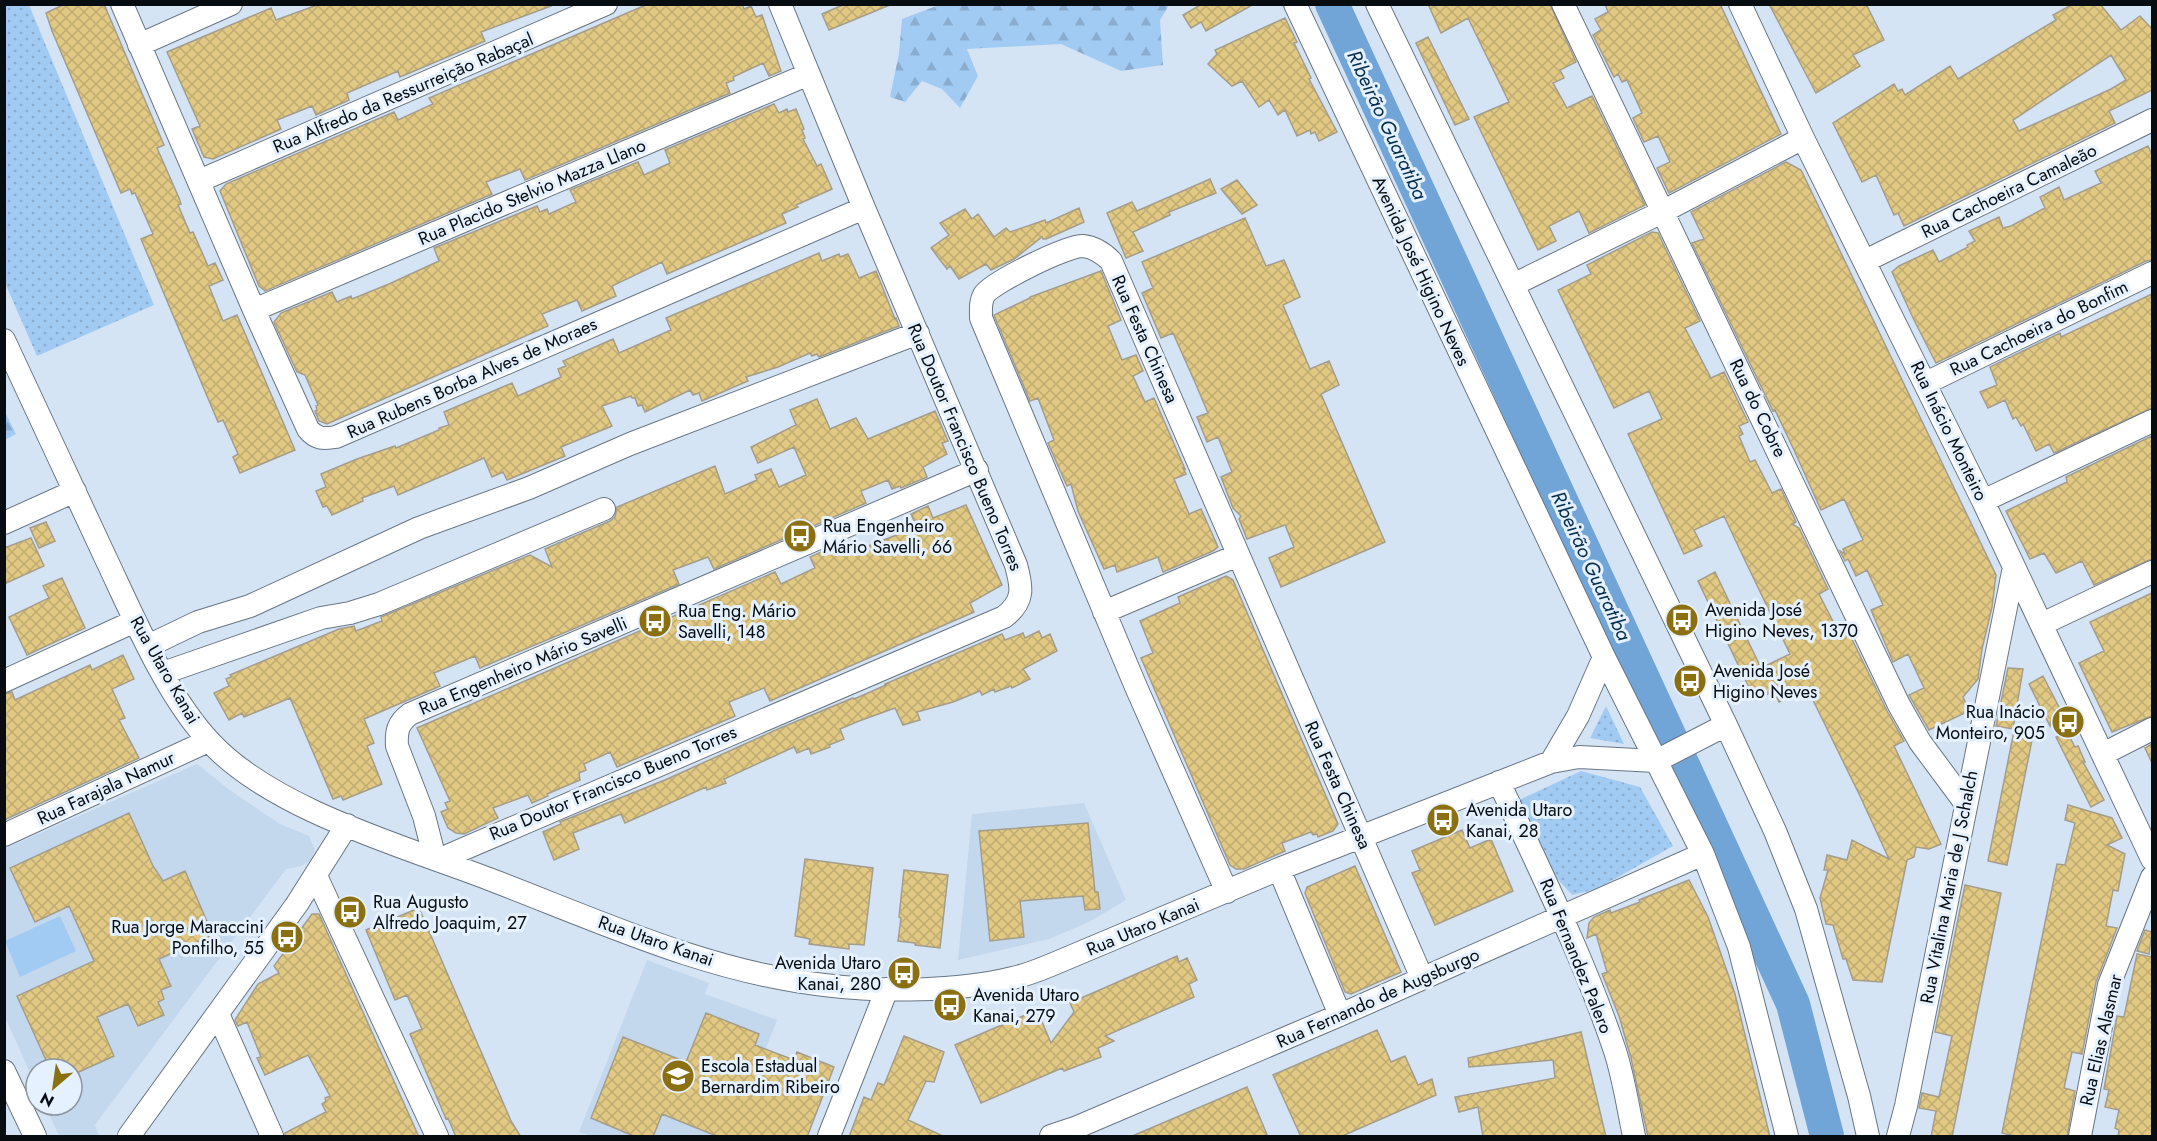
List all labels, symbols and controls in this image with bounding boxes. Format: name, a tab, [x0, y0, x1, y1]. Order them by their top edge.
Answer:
street label: Rua Alfredo da Ressurreição Rabaçal	[269, 26, 537, 160]
water label: Ribeirão Guaratiba	[1340, 45, 1434, 205]
street label: Rua Placido Stelvio Mazza Llano	[414, 132, 650, 252]
street label: Rua Cachoeira Camaleão	[1917, 137, 2101, 245]
street label: Avenida José Higino Neves	[1366, 172, 1476, 370]
street label: Rua Festa Chinesa	[1105, 271, 1185, 407]
street label: Rua Cachoeira do Bonfim	[1946, 274, 2132, 382]
street label: Rua Rubens Borba Alves de Moraes	[343, 311, 601, 445]
street label: Rua Doutor Francisco Bueno Torres	[901, 319, 1029, 575]
street label: Rua do Cobre	[1723, 354, 1793, 462]
street label: Rua Inácio Monteiro	[1904, 357, 1994, 505]
water label: Ribeirão Guaratiba	[1544, 486, 1638, 646]
place label: Rua Engenheiro Mário Savelli, 66	[823, 513, 952, 560]
bus stop icon: Rua Engenheiro Mário Savelli, 66	[782, 518, 818, 554]
place label: Avenida José Higino Neves, 1370	[1705, 597, 1858, 644]
place label: Rua Eng. Mário Savelli, 148	[678, 598, 796, 645]
bus stop icon: Avenida José Higino Neves, 1370	[1664, 602, 1700, 638]
bus stop icon: Rua Eng. Mário Savelli, 148	[637, 603, 673, 639]
street label: Rua Engenheiro Mário Savelli	[415, 610, 631, 722]
street label: Rua Utaro Kanai	[124, 611, 206, 729]
place label: Avenida José Higino Neves	[1713, 658, 1817, 705]
bus stop icon: Avenida José Higino Neves	[1672, 663, 1708, 699]
place label: Rua Inácio Monteiro, 905	[1936, 699, 2045, 746]
bus stop icon: Rua Inácio Monteiro, 905	[2050, 704, 2086, 740]
street label: Rua Festa Chinesa	[1298, 717, 1378, 853]
street label: Rua Doutor Francisco Bueno Torres	[485, 719, 741, 847]
street label: Rua Farajala Namur	[33, 744, 180, 831]
street label: Rua Vitalina Maria de J Schalch	[1914, 768, 1984, 1006]
place label: Avenida Utaro Kanai, 28	[1466, 797, 1572, 844]
bus stop icon: Avenida Utaro Kanai, 28	[1425, 802, 1461, 838]
street label: Rua Fernandez Palero	[1533, 875, 1619, 1038]
place label: Rua Augusto Alfredo Joaquim, 27	[373, 889, 527, 936]
street label: Rua Utaro Kanai	[1082, 891, 1204, 963]
bus stop icon: Rua Augusto Alfredo Joaquim, 27	[332, 894, 368, 930]
street label: Rua Utaro Kanai	[595, 909, 717, 973]
place label: Rua Jorge Maraccini Ponfilho, 55	[111, 914, 264, 961]
bus stop icon: Rua Jorge Maraccini Ponfilho, 55	[269, 919, 305, 955]
street label: Rua Fernando de Augsburgo	[1272, 941, 1484, 1055]
place label: Avenida Utaro Kanai, 280	[775, 950, 881, 997]
bus stop icon: Avenida Utaro Kanai, 280	[886, 955, 922, 991]
street label: Rua Elias Alasmar	[2073, 971, 2129, 1108]
place label: Avenida Utaro Kanai, 279	[973, 982, 1079, 1029]
bus stop icon: Avenida Utaro Kanai, 279	[932, 987, 968, 1023]
place label: Escola Estadual Bernardim Ribeiro	[701, 1053, 840, 1100]
north arrow	[24, 1057, 84, 1117]
school or university icon: Escola Estadual Bernardim Ribeiro	[660, 1058, 696, 1094]
text: N	[36, 1087, 58, 1113]

